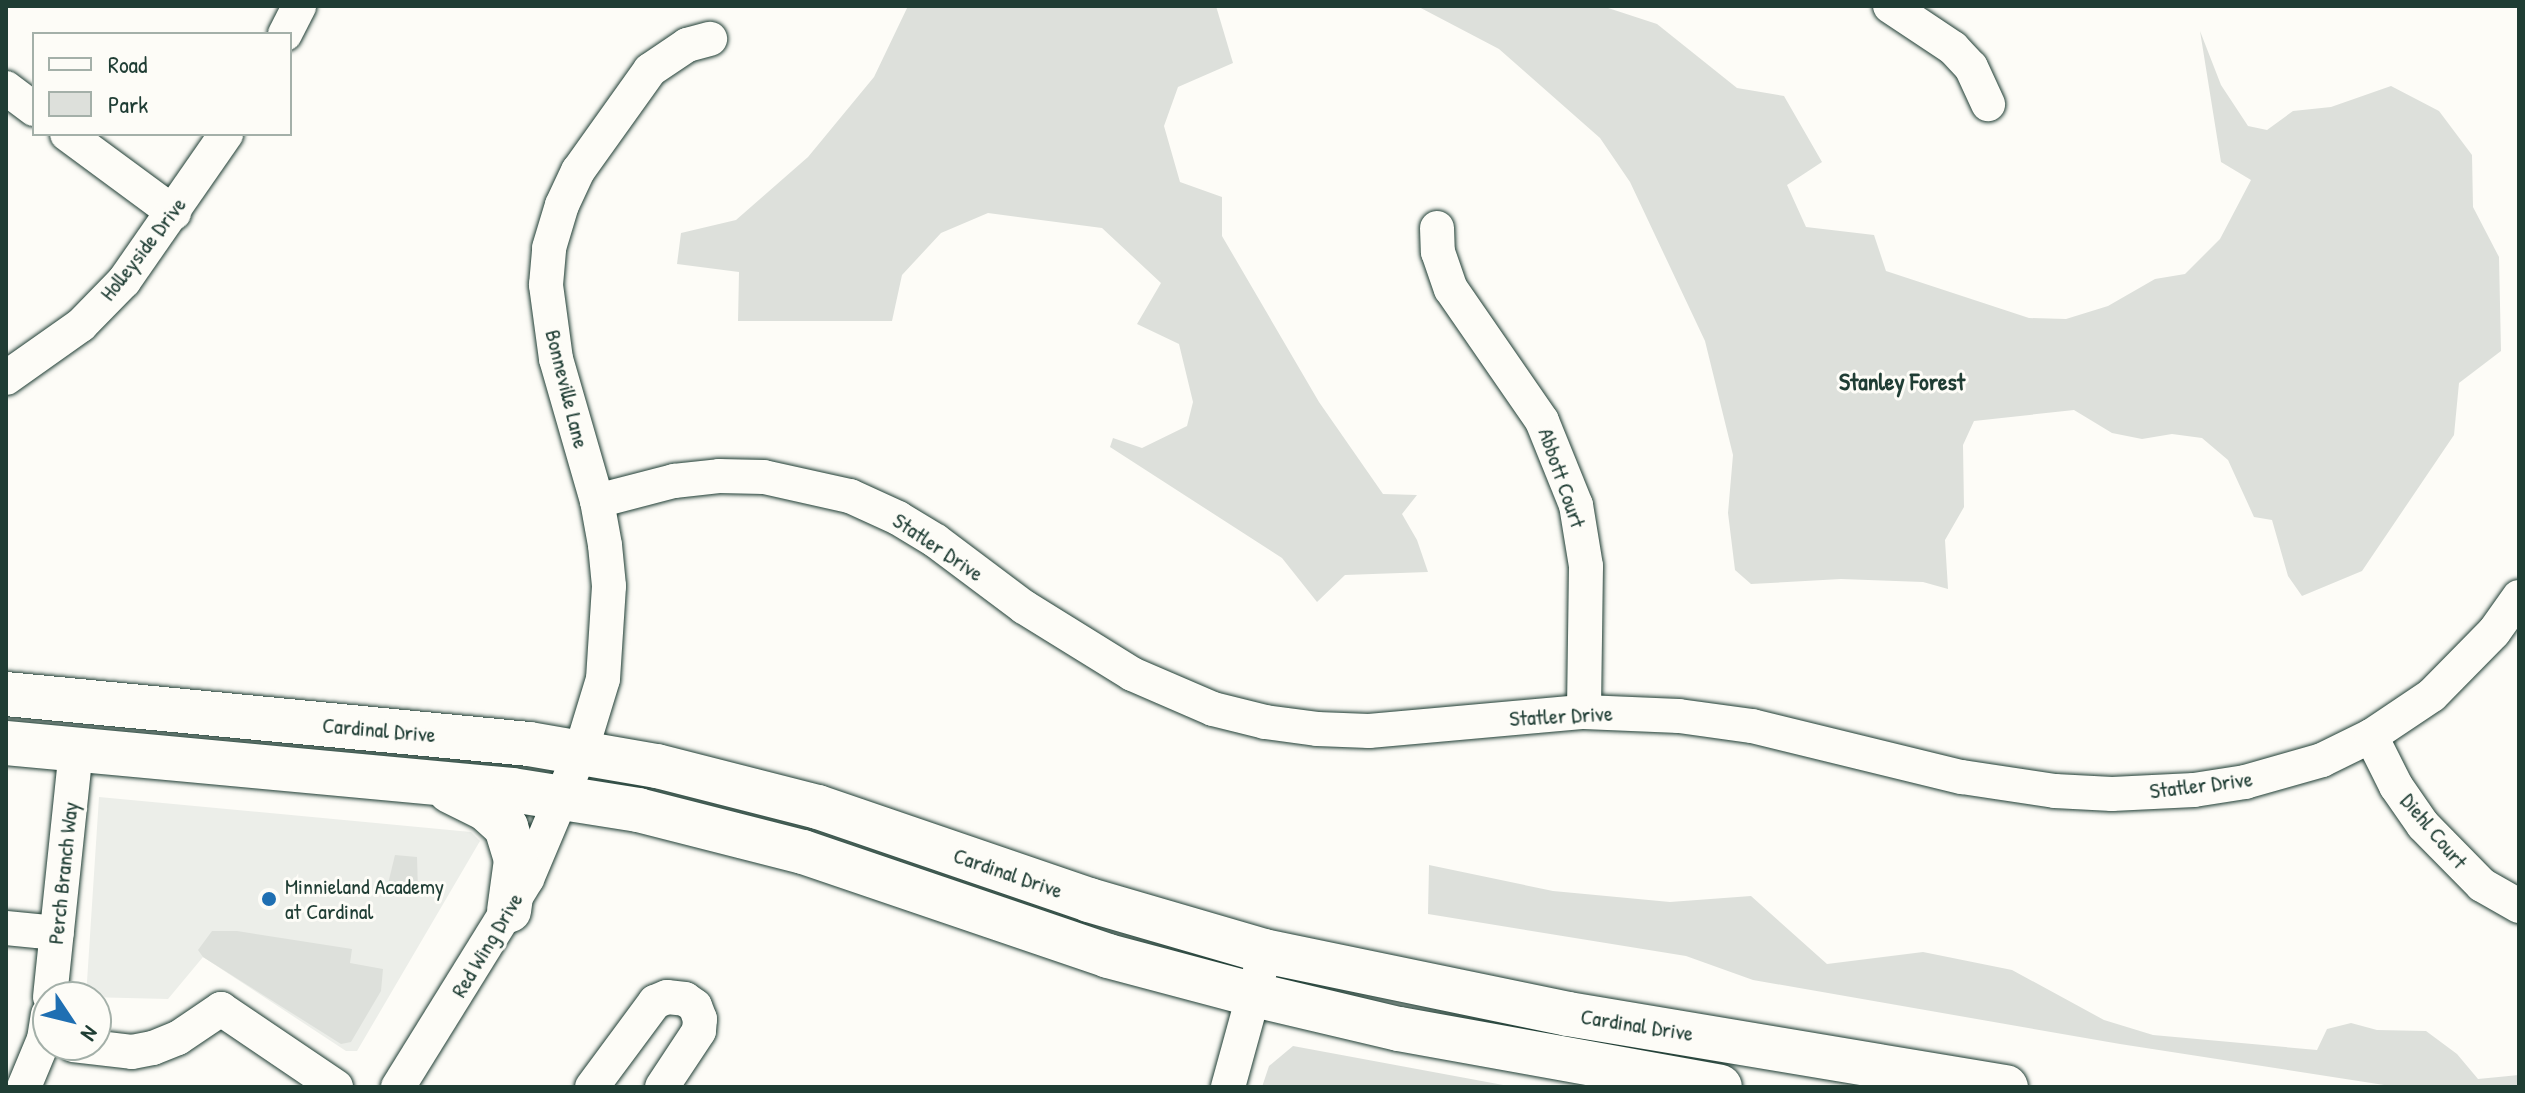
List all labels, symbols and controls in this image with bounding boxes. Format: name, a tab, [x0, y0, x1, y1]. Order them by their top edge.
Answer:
legend	[32, 32, 292, 136]
text: Road	[108, 48, 147, 80]
text: Park	[108, 88, 148, 120]
street label: Holleyside Drive	[94, 192, 192, 306]
street label: Bonneville Lane	[540, 327, 594, 451]
district label: Stanley Forest	[1839, 368, 1965, 396]
street label: Abbott Court	[1533, 425, 1591, 531]
street label: Statler Drive	[888, 507, 988, 587]
street label: Statler Drive	[1509, 700, 1613, 732]
street label: Cardinal Drive	[321, 712, 437, 748]
street label: Statler Drive	[2148, 766, 2254, 804]
street label: Diehl Court	[2395, 788, 2473, 874]
street label: Perch Branch Way	[42, 800, 84, 946]
street label: Cardinal Drive	[950, 842, 1066, 904]
place label: Minnieland Academy at Cardinal	[285, 873, 444, 924]
street label: Red Wing Drive	[446, 888, 528, 1002]
marker: Minnieland Academy at Cardinal	[260, 890, 278, 908]
north arrow	[32, 981, 112, 1061]
street label: Cardinal Drive	[1579, 1003, 1695, 1047]
text: N	[74, 1020, 106, 1047]

